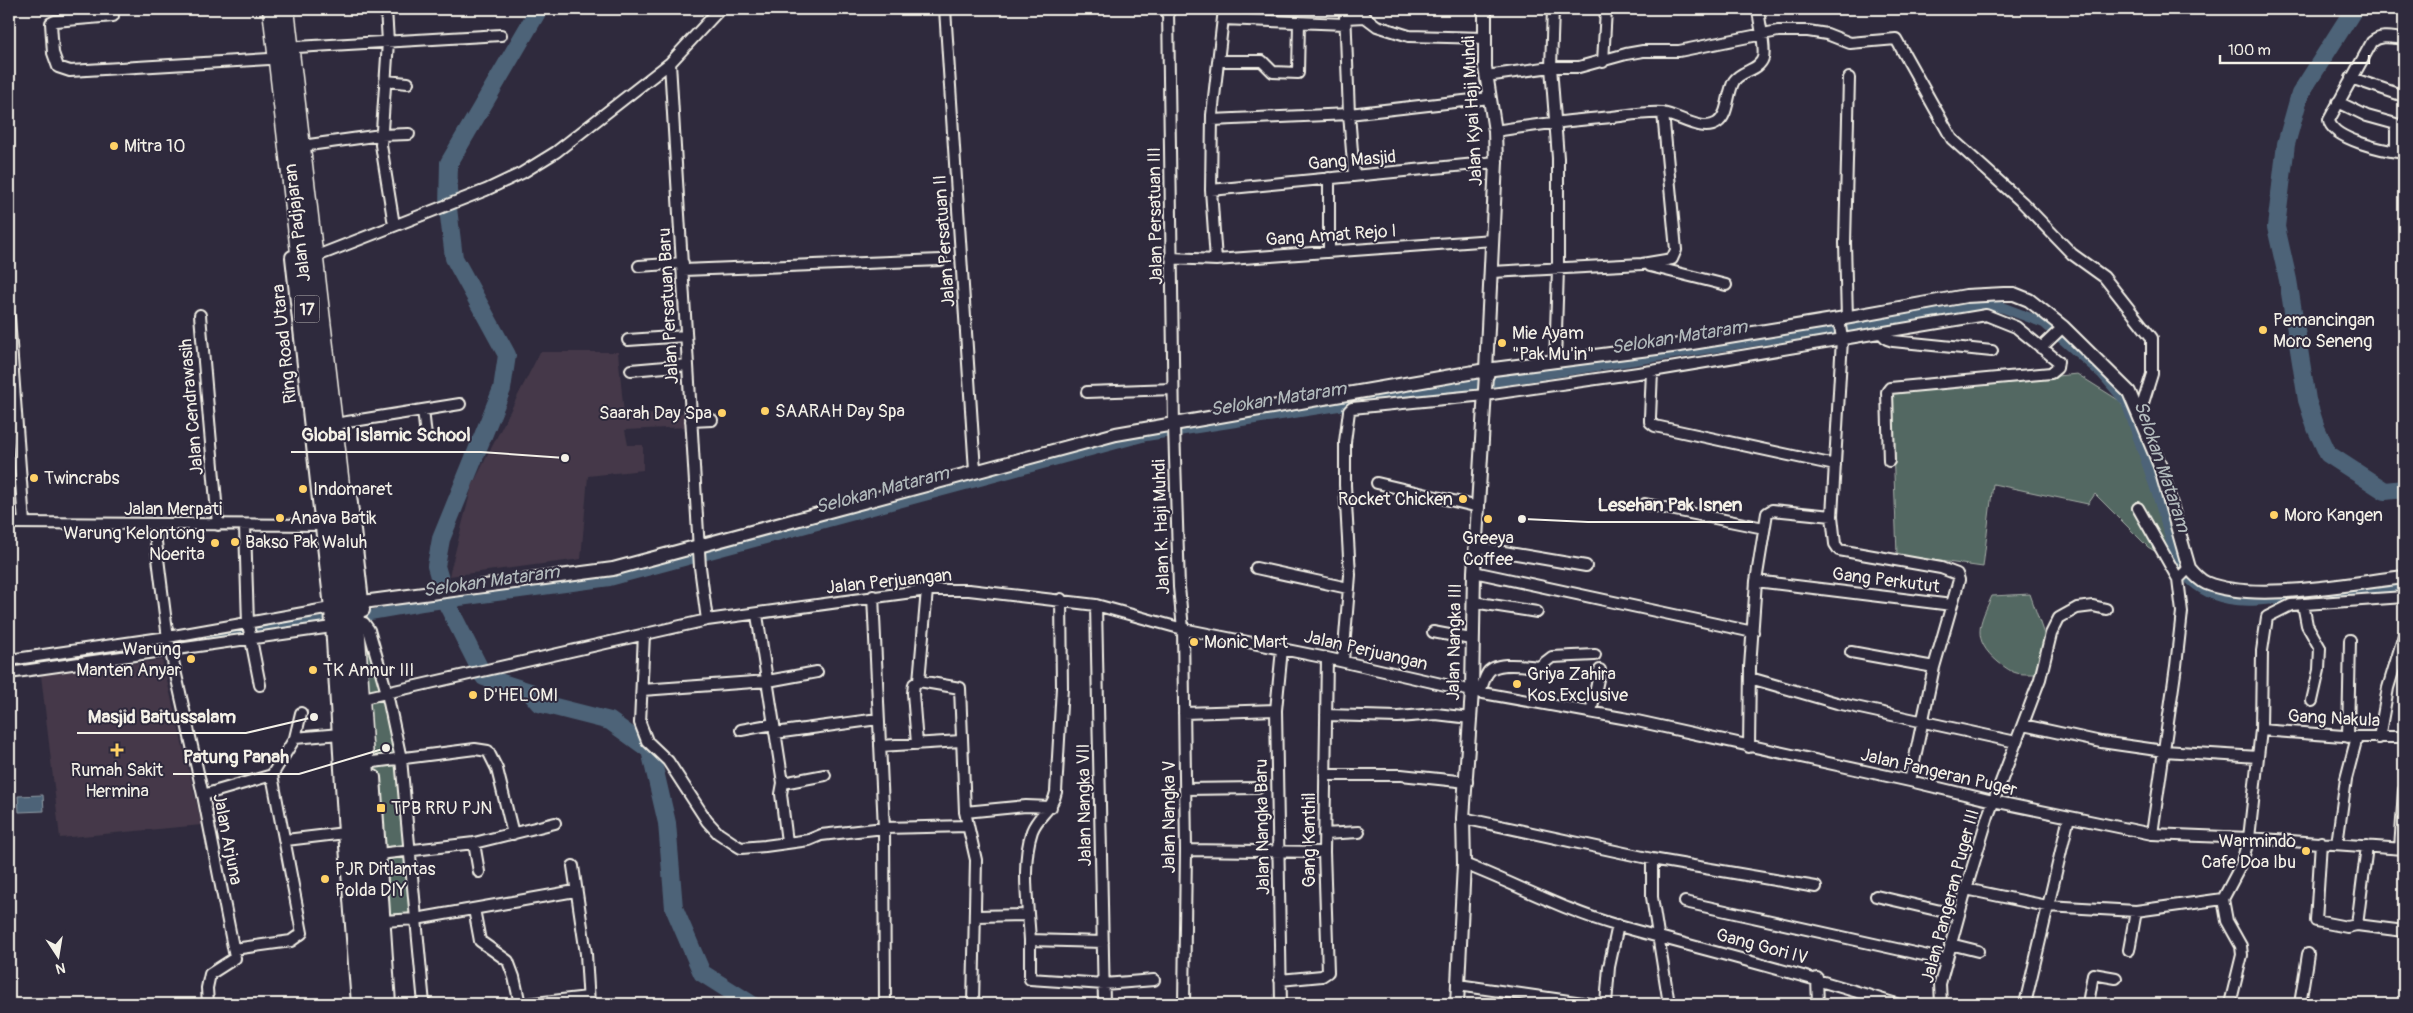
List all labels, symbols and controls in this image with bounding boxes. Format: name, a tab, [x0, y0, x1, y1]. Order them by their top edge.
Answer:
scale bar	[2220, 32, 2369, 64]
street label: Jalan Kyai Haji Muhdi	[1457, 35, 1488, 187]
text: 100 m	[2228, 41, 2271, 60]
place label: Mitra 10	[124, 135, 185, 158]
marker: Mitra 10	[108, 140, 120, 152]
street label: Gang Masjid	[1307, 145, 1397, 176]
street label: Jalan Persatuan III	[1143, 147, 1168, 285]
street label: Jalan Padjajaran	[279, 162, 316, 283]
street label: Jalan Persatuan II	[928, 174, 961, 308]
street label: Gang Amat Rejo I	[1265, 219, 1397, 252]
street label: Jalan Persatuan Baru	[653, 227, 684, 385]
street label: Ring Road Utara	[267, 283, 302, 405]
road number: 17	[294, 296, 320, 322]
place label: Pemancingan Moro Seneng	[2273, 309, 2375, 353]
water label: Selokan Mataram	[1610, 314, 1750, 360]
place label: Mie Ayam "Pak Mu'in"	[1512, 322, 1594, 366]
marker: Pemancingan Moro Seneng	[2257, 324, 2269, 336]
marker: Mie Ayam "Pak Mu'in"	[1496, 337, 1508, 349]
street label: Jalan Cendrawasih	[174, 338, 209, 476]
water label: Selokan Mataram	[1209, 376, 1349, 422]
water label: Selokan Mataram	[2128, 398, 2196, 536]
place label: SAARAH Day Spa	[775, 400, 905, 423]
place label: Saarah Day Spa	[599, 402, 712, 425]
marker: SAARAH Day Spa	[759, 405, 771, 417]
marker: Saarah Day Spa	[716, 407, 728, 419]
callout: Global Islamic School	[291, 418, 481, 452]
text: Global Islamic School	[301, 423, 471, 447]
street label: Jalan K. Haji Muhdi	[1148, 459, 1175, 595]
water label: Selokan Mataram	[813, 460, 953, 519]
place label: Twincrabs	[44, 467, 120, 490]
marker: Twincrabs	[28, 472, 40, 484]
place label: Indomaret	[313, 478, 393, 501]
marker: Indomaret	[297, 483, 309, 495]
place label: Rocket Chicken	[1338, 488, 1453, 511]
callout: Lesehan Pak Isnen	[1588, 488, 1753, 522]
marker: Rocket Chicken	[1457, 493, 1469, 505]
text: Lesehan Pak Isnen	[1598, 493, 1743, 517]
street label: Jalan Merpati	[124, 498, 222, 521]
place label: Moro Kangen	[2284, 504, 2383, 527]
place label: Anava Batik	[290, 507, 377, 530]
marker: Moro Kangen	[2268, 509, 2280, 521]
marker: Anava Batik	[274, 512, 286, 524]
marker: Greeya Coffee	[1482, 513, 1494, 525]
place label: Warung Kelontong Noerita	[63, 522, 205, 566]
place label: Greeya Coffee	[1462, 527, 1514, 571]
place label: Bakso Pak Waluh	[245, 531, 367, 554]
marker: Bakso Pak Waluh	[229, 536, 241, 548]
marker: Warung Kelontong Noerita	[209, 537, 221, 549]
water label: Selokan Mataram	[422, 559, 562, 602]
street label: Gang Perkutut	[1831, 562, 1942, 599]
street label: Jalan Perjuangan	[825, 563, 953, 600]
street label: Jalan Nangka III	[1442, 583, 1467, 701]
street label: Jalan Perjuangan	[1302, 625, 1430, 676]
place label: Monic Mart	[1204, 631, 1289, 654]
marker: Monic Mart	[1188, 636, 1200, 648]
place label: Warung Manten Anyar	[76, 638, 182, 682]
marker: Warung Manten Anyar	[185, 653, 197, 665]
place label: TK Annur III	[323, 659, 414, 682]
place label: Griya Zahira Kos Exclusive	[1527, 663, 1628, 707]
marker: TK Annur III	[307, 664, 319, 676]
marker: Griya Zahira Kos Exclusive	[1511, 678, 1523, 690]
place label: D'HELOMI	[483, 684, 558, 707]
marker: D'HELOMI	[467, 689, 479, 701]
callout: Masjid Baitussalam	[77, 699, 246, 733]
text: Masjid Baitussalam	[88, 705, 236, 729]
street label: Gang Nakula	[2287, 705, 2381, 732]
callout: Patung Panah	[173, 740, 299, 774]
marker: Rumah Sakit Hermina	[110, 743, 124, 757]
street label: Jalan Nangka VII	[1072, 743, 1097, 867]
street label: Jalan Pangeran Puger	[1858, 743, 2020, 802]
text: Patung Panah	[183, 745, 289, 769]
place label: Rumah Sakit Hermina	[71, 759, 164, 803]
street label: Jalan Nangka Baru	[1250, 759, 1275, 895]
street label: Jalan Nangka V	[1158, 760, 1181, 874]
street label: Jalan Arjuna	[207, 791, 248, 887]
street label: Gang Kanthil	[1298, 793, 1321, 887]
place label: TPB RRU PJN	[391, 797, 492, 820]
marker: TPB RRU PJN	[375, 802, 387, 814]
street label: Jalan Pangeran Puger III	[1916, 807, 1985, 986]
place label: Warmindo Cafe Doa Ibu	[2201, 830, 2296, 874]
marker: Warmindo Cafe Doa Ibu	[2300, 845, 2312, 857]
place label: PJR Ditlantas Polda DIY	[335, 858, 435, 902]
marker: PJR Ditlantas Polda DIY	[319, 873, 331, 885]
street label: Gang Gori IV	[1714, 923, 1810, 970]
north arrow	[32, 930, 82, 980]
text: N	[54, 959, 67, 978]

